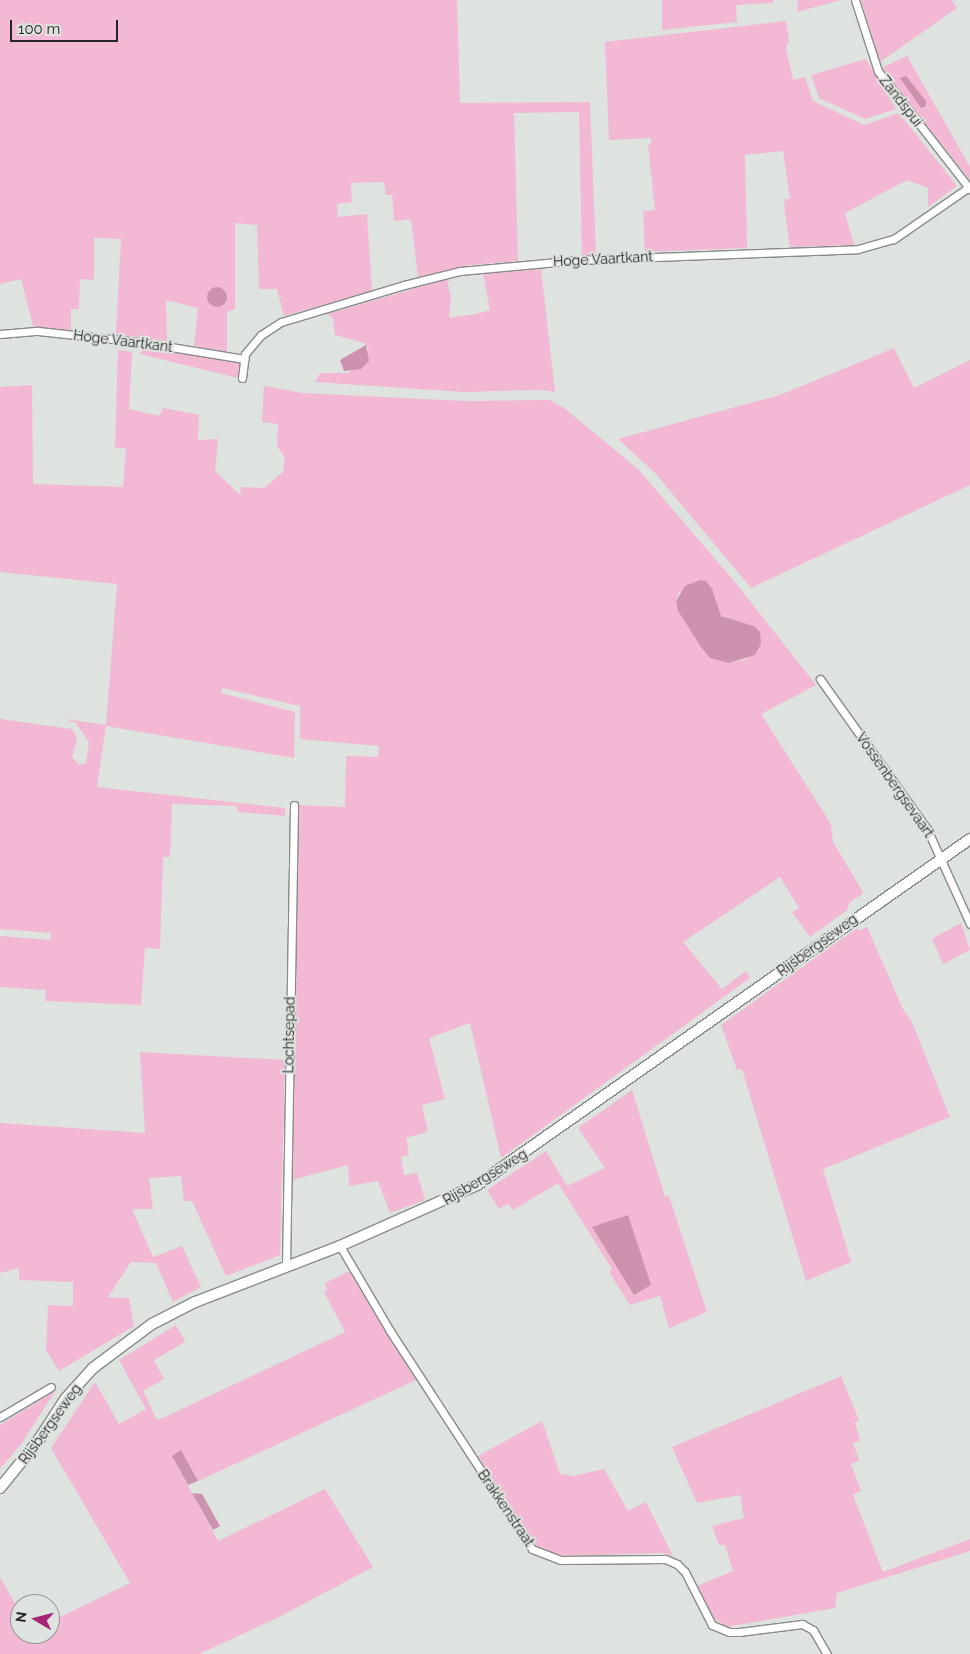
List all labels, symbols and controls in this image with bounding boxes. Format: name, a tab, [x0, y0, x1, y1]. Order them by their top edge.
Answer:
scale bar	[12, 10, 120, 42]
text: 100 m	[18, 20, 60, 38]
street label: Zandspui	[876, 72, 926, 130]
street label: Hoge Vaartkant	[552, 248, 654, 270]
street label: Hoge Vaartkant	[72, 327, 174, 355]
street label: Vossenbergsevaart	[853, 729, 937, 841]
street label: Rijsbergseweg	[774, 910, 860, 980]
street label: Lochtsepad	[280, 996, 298, 1074]
street label: Rijsbergseweg	[440, 1145, 530, 1209]
street label: Rijsbergseweg	[15, 1381, 85, 1467]
street label: Brakkenstraat	[474, 1466, 538, 1550]
north arrow	[10, 1594, 60, 1644]
text: N	[12, 1611, 30, 1623]

